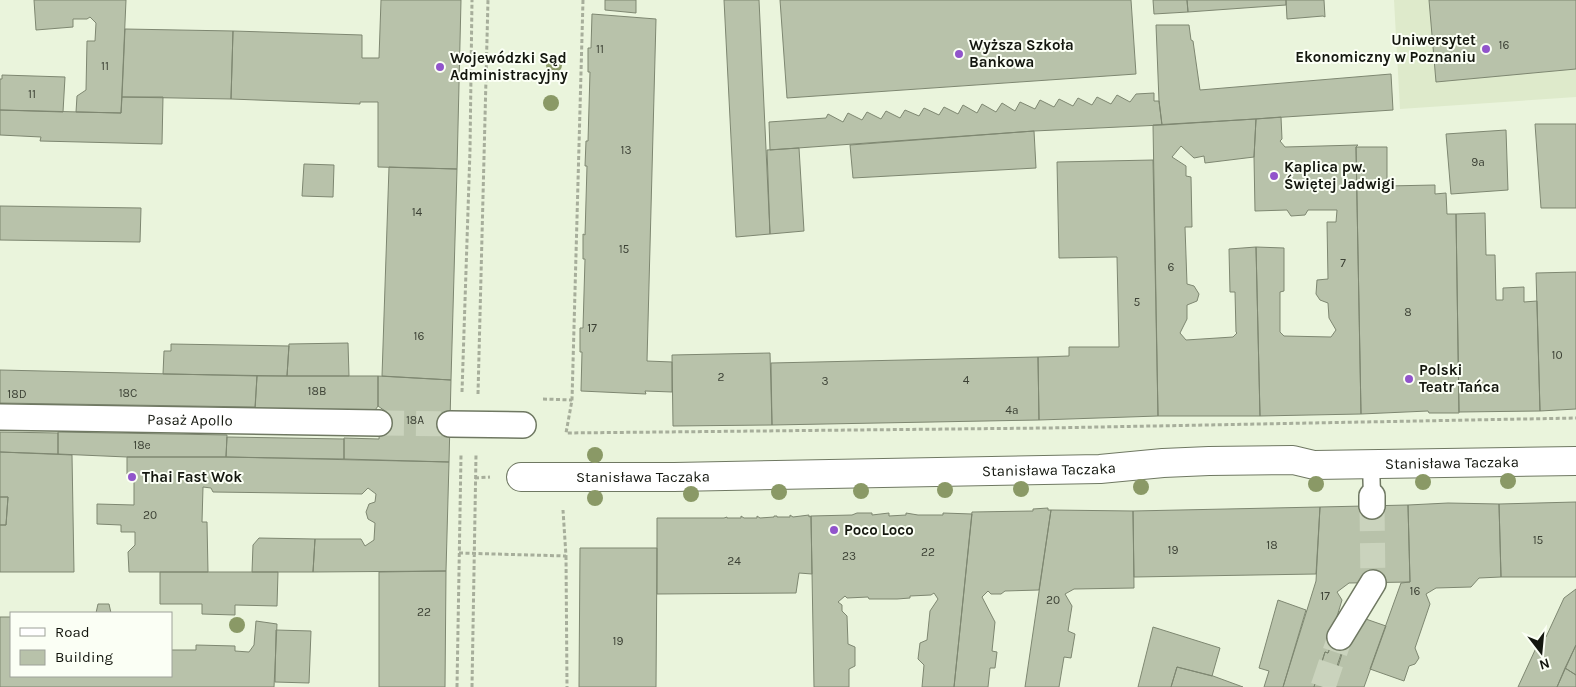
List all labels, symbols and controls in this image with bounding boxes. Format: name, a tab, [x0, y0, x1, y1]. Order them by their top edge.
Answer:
place label: Uniwersytet Ekonomiczny w Poznaniu	[1295, 31, 1476, 66]
place label: Wyższa Szkoła Bankowa	[969, 36, 1074, 71]
house number: 16	[1499, 38, 1510, 52]
house number: 11	[596, 42, 604, 56]
marker: Uniwersytet Ekonomiczny w Poznaniu	[1480, 43, 1492, 55]
marker: Wyższa Szkoła Bankowa	[953, 48, 965, 60]
place label: Wojewódzki Sąd Administracyjny	[450, 49, 568, 84]
house number: 11	[101, 59, 109, 73]
marker: Wojewódzki Sąd Administracyjny	[434, 61, 446, 73]
house number: 11	[28, 87, 36, 101]
house number: 13	[620, 143, 632, 157]
house number: 9a	[1471, 155, 1485, 169]
place label: Kaplica pw. Świętej Jadwigi	[1284, 158, 1395, 193]
marker: Kaplica pw. Świętej Jadwigi	[1268, 170, 1280, 182]
house number: 14	[412, 205, 423, 219]
house number: 15	[619, 242, 630, 256]
house number: 7	[1340, 256, 1346, 270]
house number: 6	[1168, 260, 1175, 274]
house number: 5	[1134, 295, 1141, 309]
house number: 8	[1404, 305, 1412, 319]
house number: 17	[587, 321, 597, 335]
house number: 16	[414, 329, 425, 343]
house number: 10	[1551, 348, 1563, 362]
place label: Polski Teatr Tańca	[1419, 361, 1499, 396]
house number: 2	[718, 370, 725, 384]
house number: 4	[963, 373, 970, 387]
marker: Polski Teatr Tańca	[1403, 373, 1415, 385]
house number: 3	[821, 374, 829, 388]
house number: 18B	[308, 384, 326, 398]
house number: 18C	[119, 386, 137, 400]
house number: 18D	[7, 387, 27, 401]
house number: 4a	[1005, 403, 1019, 417]
street label: Pasaż Apollo	[147, 410, 233, 430]
house number: 18A	[406, 413, 424, 427]
house number: 18e	[133, 438, 151, 452]
street label: Stanisława Taczaka	[1385, 453, 1519, 473]
street label: Stanisława Taczaka	[982, 459, 1117, 480]
street label: Stanisława Taczaka	[576, 467, 710, 486]
place label: Thai Fast Wok	[142, 468, 242, 486]
marker: Thai Fast Wok	[126, 471, 138, 483]
house number: 20	[143, 508, 157, 522]
place label: Poco Loco	[844, 521, 914, 539]
marker: Poco Loco	[828, 524, 840, 536]
house number: 15	[1533, 533, 1544, 547]
house number: 18	[1266, 538, 1278, 552]
house number: 19	[1168, 543, 1178, 557]
house number: 22	[921, 545, 935, 559]
house number: 23	[842, 549, 856, 563]
house number: 24	[727, 554, 741, 568]
house number: 16	[1410, 584, 1421, 598]
house number: 17	[1320, 589, 1330, 603]
house number: 20	[1046, 593, 1060, 607]
house number: 22	[417, 605, 431, 619]
legend	[10, 612, 172, 677]
text: Road	[55, 623, 90, 641]
north arrow	[1516, 627, 1566, 677]
house number: 19	[613, 634, 623, 648]
text: Building	[55, 648, 113, 666]
text: N	[1537, 654, 1552, 674]

